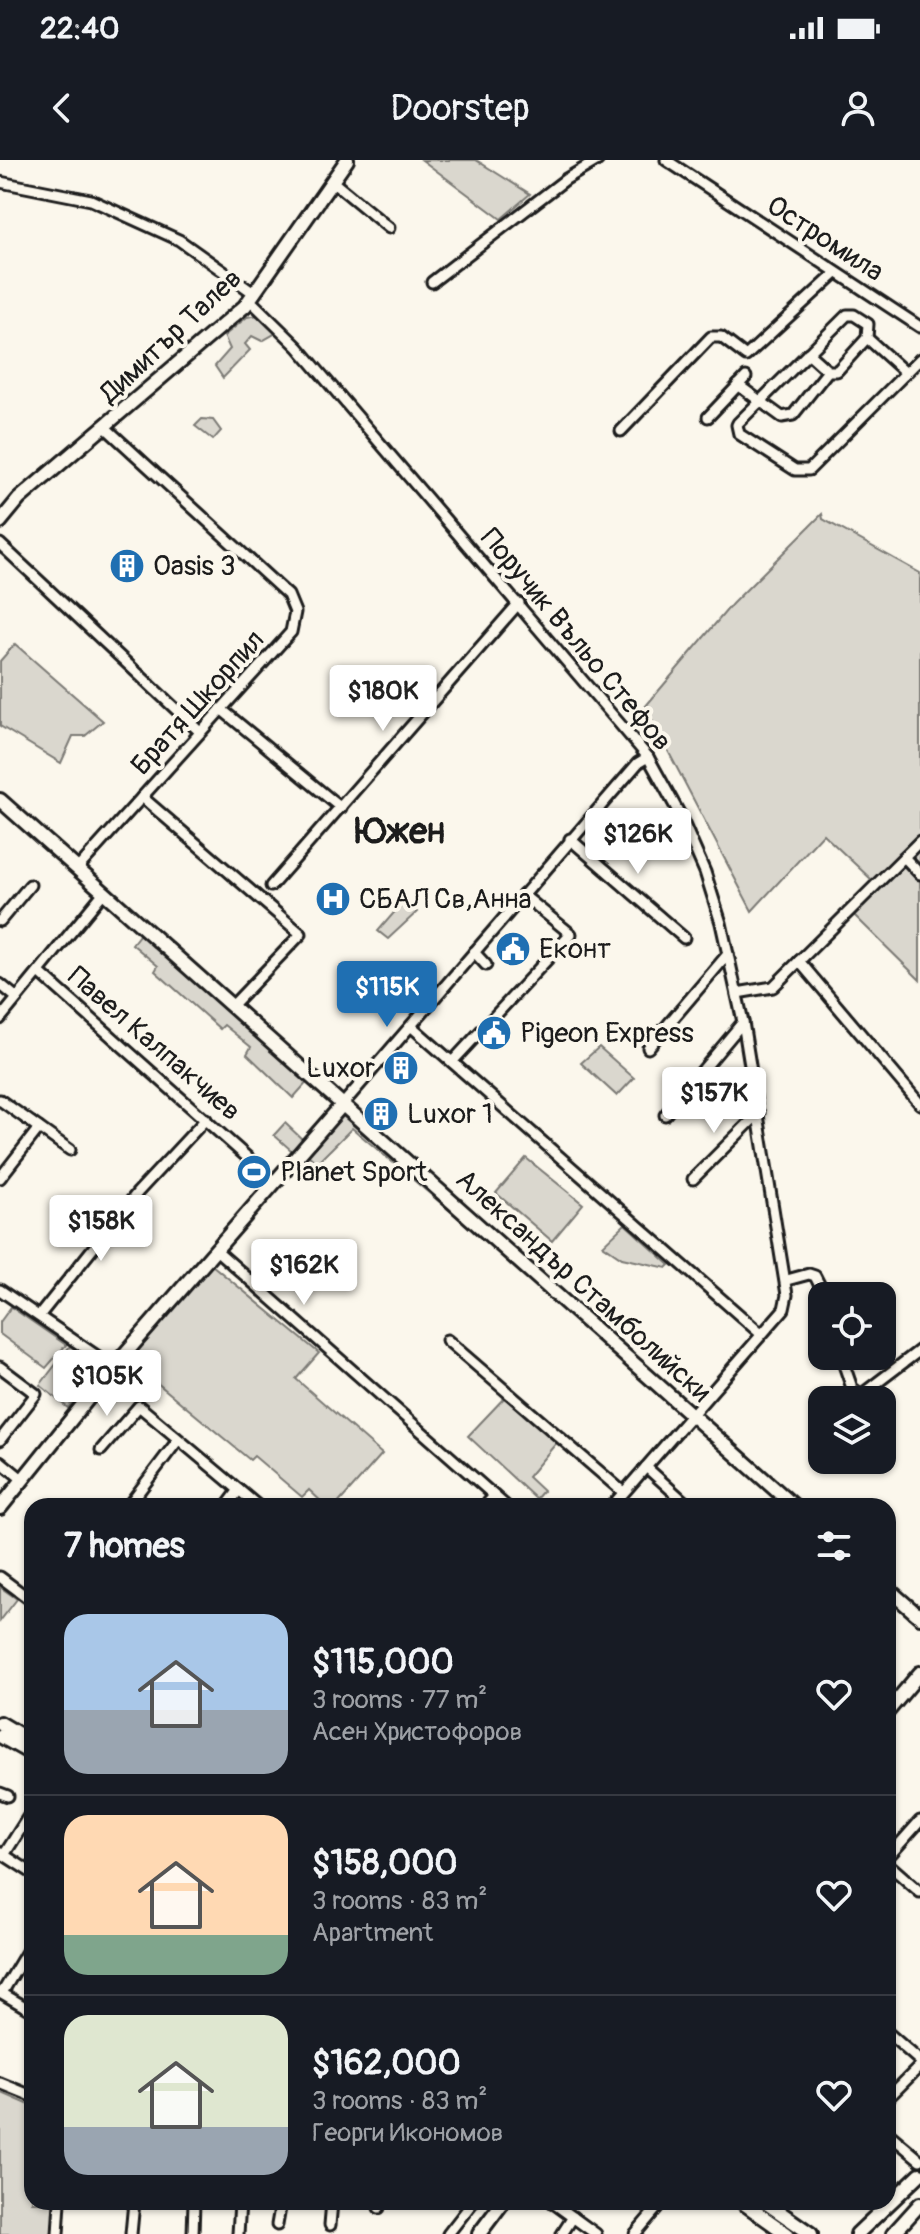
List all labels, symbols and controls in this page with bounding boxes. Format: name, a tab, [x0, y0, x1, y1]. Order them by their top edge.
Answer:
text: 22:40	[40, 10, 119, 47]
icon: back	[40, 86, 84, 130]
text: Doorstep	[390, 86, 530, 131]
icon: person	[836, 86, 880, 130]
street label: Остромила	[760, 188, 890, 290]
street label: Димитър Талев	[92, 261, 249, 411]
street label: Поручик Въльо Стефов	[473, 522, 679, 758]
building icon: Oasis 3	[108, 547, 146, 585]
place label: Oasis 3	[153, 549, 236, 584]
street label: Братя Шкорпил	[124, 623, 272, 783]
pin: $180K	[327, 665, 439, 733]
text: $180K	[348, 675, 418, 707]
pin: $126K	[582, 808, 694, 876]
district label: Южен	[354, 809, 445, 854]
text: $126K	[603, 818, 673, 850]
hospital icon: СБАЛ Св,Анна	[314, 880, 352, 918]
place label: СБАЛ Св,Анна	[359, 882, 531, 917]
public building icon: Еконт	[494, 930, 532, 968]
place label: Еконт	[539, 932, 611, 967]
street label: Павел Калпакчиев	[60, 959, 248, 1129]
pin: $115K	[331, 961, 443, 1029]
text: $115K	[355, 971, 419, 1003]
public building icon: Pigeon Express	[475, 1014, 513, 1052]
place label: Pigeon Express	[520, 1016, 694, 1051]
building icon: Luxor	[382, 1049, 420, 1087]
place label: Luxor	[306, 1051, 375, 1086]
pin: $157K	[658, 1067, 770, 1135]
text: $157K	[680, 1077, 748, 1109]
building icon: Luxor 1	[362, 1095, 400, 1133]
place label: Luxor 1	[407, 1097, 493, 1132]
sports icon: Planet Sport	[235, 1153, 273, 1191]
place label: Planet Sport	[280, 1155, 428, 1190]
street label: Александър Стамболийски	[448, 1162, 718, 1410]
pin: $158K	[45, 1195, 157, 1263]
text: $158K	[67, 1205, 135, 1237]
pin: $162K	[248, 1239, 360, 1307]
text: $162K	[269, 1249, 339, 1281]
map controls	[808, 1282, 896, 1474]
button: locate	[808, 1282, 896, 1370]
pin: $105K	[51, 1350, 163, 1418]
text: $105K	[71, 1360, 143, 1392]
button: layers	[808, 1386, 896, 1474]
icon: filters	[812, 1524, 856, 1568]
text: 7 homes	[64, 1525, 185, 1568]
text: $115,000	[312, 1641, 454, 1684]
icon: home	[128, 1646, 224, 1742]
icon: heart	[812, 1672, 856, 1716]
text: 3 rooms · 77 m²	[312, 1684, 487, 1716]
text: Асен Христофоров	[312, 1716, 522, 1748]
text: $158,000	[312, 1842, 458, 1885]
icon: home	[128, 1847, 224, 1943]
icon: heart	[812, 1873, 856, 1917]
text: 3 rooms · 83 m²	[312, 1885, 487, 1917]
text: Apartment	[312, 1917, 433, 1949]
text: $162,000	[312, 2042, 461, 2085]
icon: home	[128, 2047, 224, 2143]
icon: heart	[812, 2073, 856, 2117]
text: 3 rooms · 83 m²	[312, 2085, 487, 2117]
text: Георги Икономов	[312, 2117, 503, 2149]

